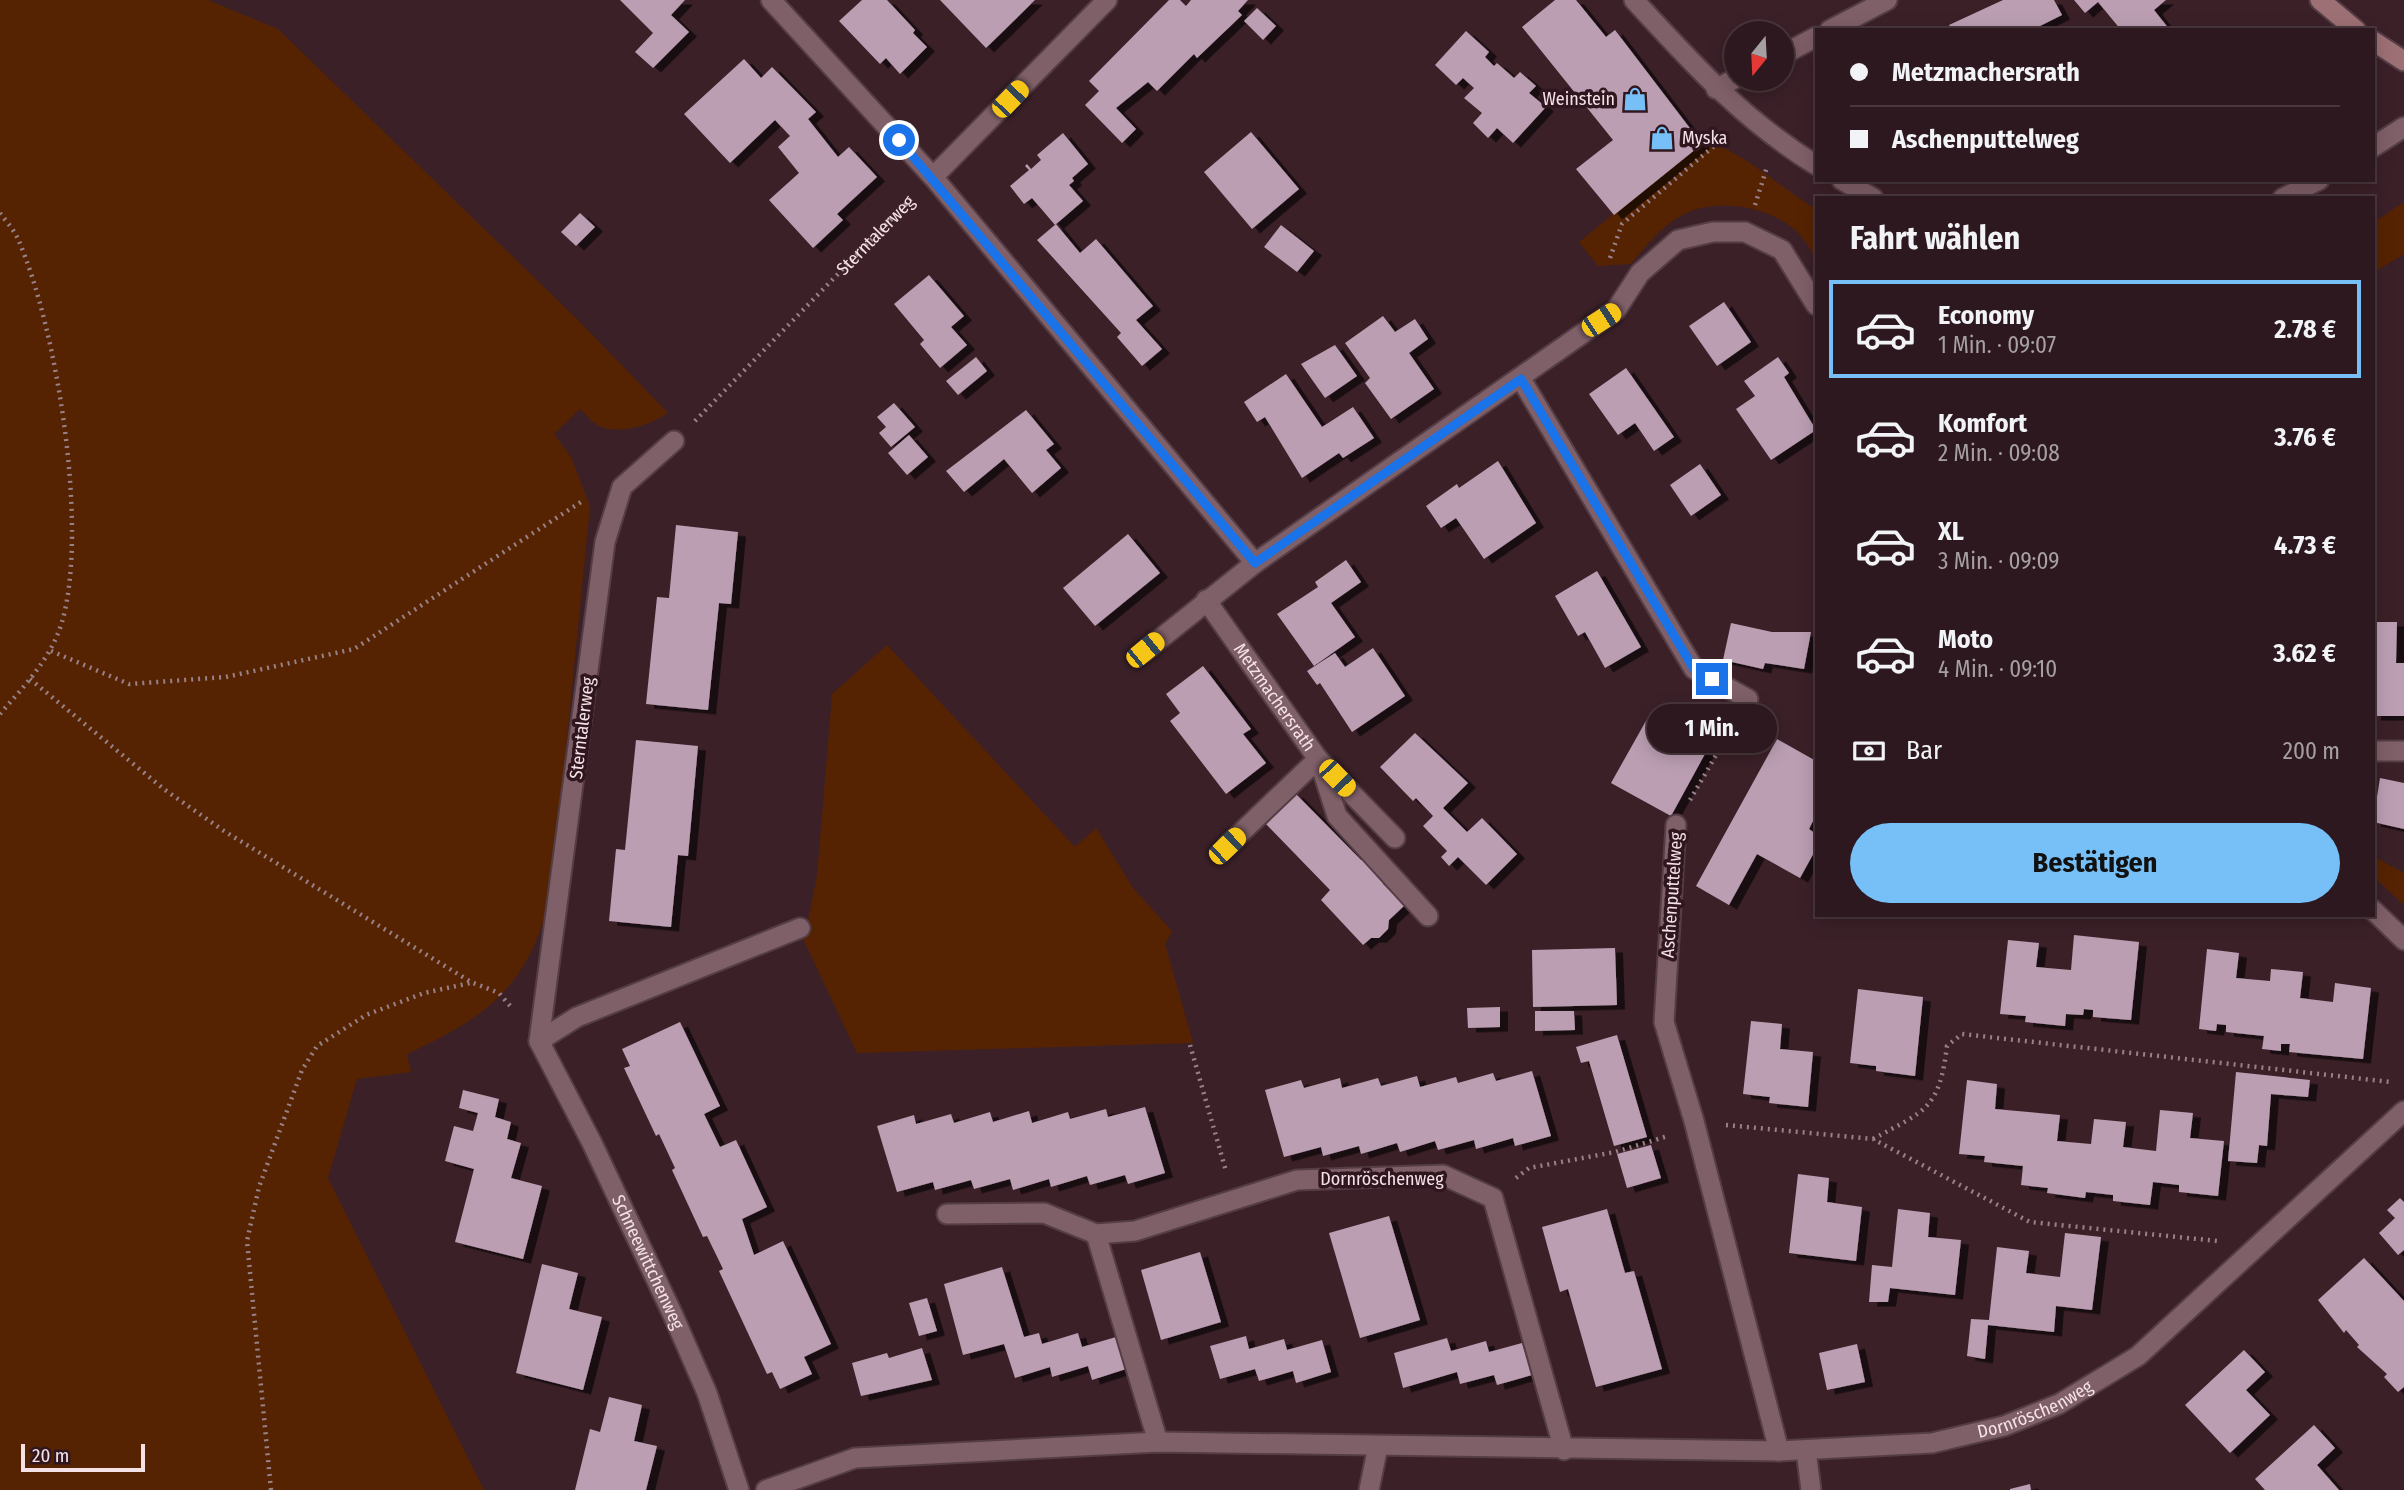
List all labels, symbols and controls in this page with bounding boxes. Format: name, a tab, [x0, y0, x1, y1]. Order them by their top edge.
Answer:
north arrow	[1724, 21, 1794, 91]
map controls	[1724, 21, 1794, 91]
text: Metzmachersrath	[1892, 57, 2080, 88]
car	[988, 77, 1033, 121]
shop icon: Weinstein	[1621, 85, 1649, 113]
place label: Weinstein	[1543, 88, 1615, 110]
route start	[883, 124, 915, 156]
shop icon: Myska	[1648, 124, 1676, 152]
text: Aschenputtelweg	[1892, 124, 2079, 155]
place label: Myska	[1682, 127, 1728, 149]
street label: Sterntalerweg	[832, 191, 920, 280]
text: Fahrt wählen	[1850, 219, 2020, 257]
icon: car	[1854, 298, 1917, 361]
car	[1578, 300, 1625, 340]
text: Economy	[1938, 300, 2034, 331]
text: 2.78 €	[2274, 314, 2336, 345]
text: 1 Min. · 09:07	[1938, 331, 2056, 359]
icon: car	[1854, 406, 1917, 469]
text: Komfort	[1938, 408, 2027, 439]
text: 3.76 €	[2274, 422, 2336, 453]
text: 2 Min. · 09:08	[1938, 439, 2060, 467]
icon: car	[1854, 514, 1917, 577]
text: XL	[1938, 516, 1964, 547]
text: 4.73 €	[2274, 530, 2336, 561]
text: 3 Min. · 09:09	[1938, 547, 2059, 575]
icon: car	[1854, 622, 1917, 685]
text: Moto	[1938, 624, 1993, 655]
car	[1123, 629, 1168, 671]
text: 3.62 €	[2273, 638, 2336, 669]
street label: Metzmachersrath	[1229, 639, 1320, 756]
text: 4 Min. · 09:10	[1938, 655, 2057, 683]
route end	[1696, 663, 1728, 695]
street label: Sterntalerweg	[565, 675, 599, 780]
callout: 1 Min.	[1647, 704, 1777, 752]
text: 1 Min.	[1685, 714, 1739, 742]
icon: cash	[1850, 732, 1888, 770]
text: Bar	[1906, 735, 1942, 766]
text: 200 m	[2283, 737, 2340, 765]
car	[1315, 756, 1360, 800]
button: Bestätigen	[1850, 823, 2340, 903]
car	[1205, 824, 1250, 868]
street label: Aschenputtelweg	[1657, 831, 1687, 959]
street label: Dornröschenweg	[1320, 1168, 1444, 1190]
street label: Schneewittchenweg	[607, 1191, 689, 1333]
street label: Dornröschenweg	[1975, 1375, 2097, 1443]
scale bar	[21, 1441, 145, 1473]
text: 20 m	[32, 1444, 69, 1467]

